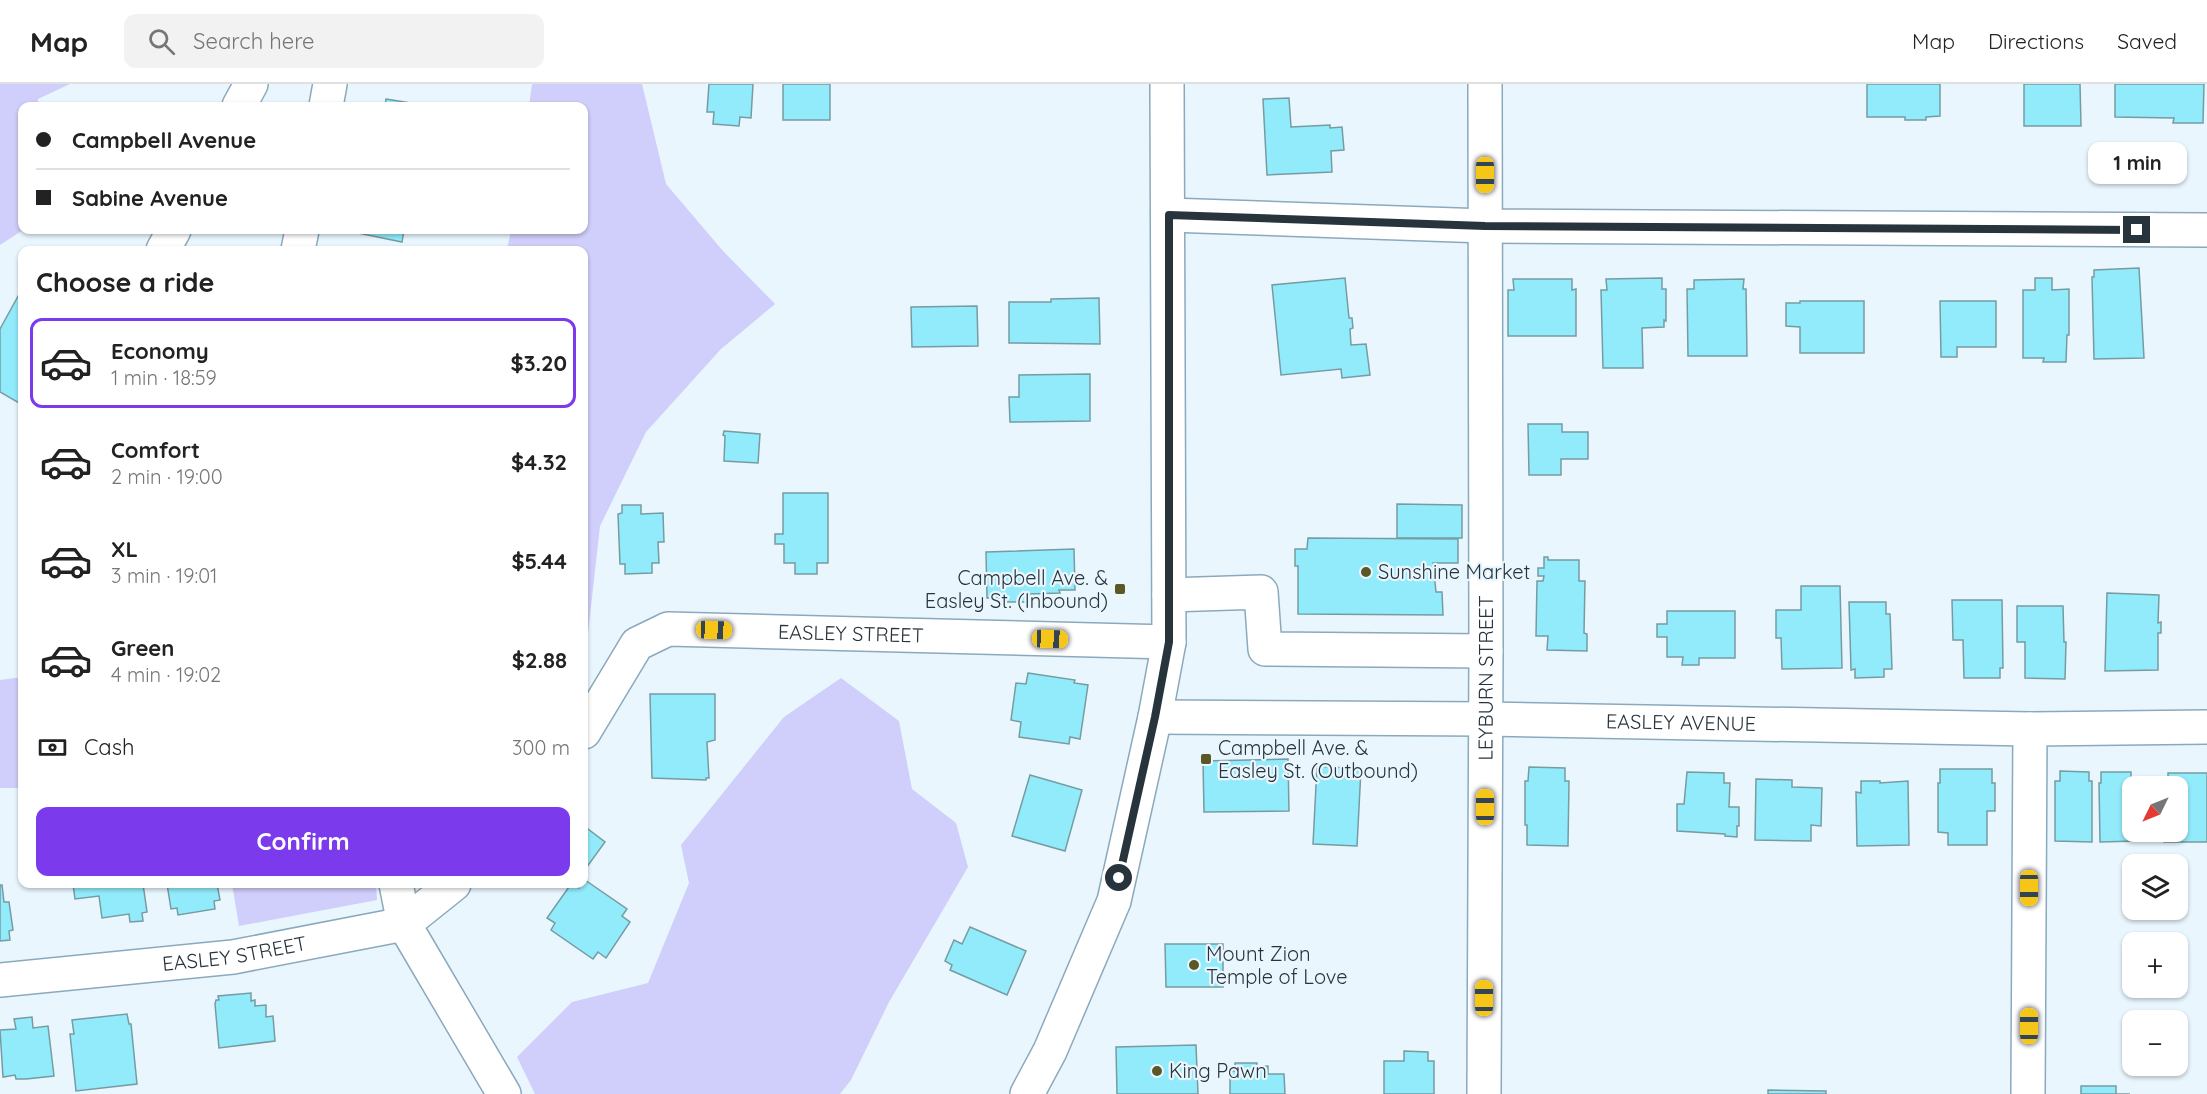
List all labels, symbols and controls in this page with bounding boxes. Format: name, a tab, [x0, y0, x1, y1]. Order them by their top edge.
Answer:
search box	[124, 14, 544, 68]
text: Map	[30, 24, 88, 59]
icon: search	[145, 25, 178, 58]
text: Search here	[193, 27, 315, 55]
text: Map	[1912, 28, 1955, 54]
text: Directions	[1988, 28, 2084, 54]
text: Saved	[2117, 28, 2177, 54]
text: Campbell Avenue	[72, 126, 256, 154]
callout: 1 min	[2088, 143, 2186, 185]
text: 1 min	[2113, 150, 2162, 175]
car	[1476, 157, 1494, 193]
text: Sabine Avenue	[72, 184, 228, 212]
route end	[2123, 216, 2150, 243]
text: Choose a ride	[36, 265, 214, 299]
icon: car	[39, 336, 93, 390]
text: Economy	[111, 337, 209, 365]
text: $3.20	[511, 349, 567, 377]
text: 1 min · 18:59	[111, 365, 217, 390]
icon: car	[39, 435, 93, 489]
text: Comfort	[111, 436, 200, 464]
text: $4.32	[511, 448, 567, 476]
text: 2 min · 19:00	[111, 464, 223, 489]
icon: car	[39, 534, 93, 588]
text: XL	[111, 535, 138, 563]
text: $5.44	[511, 547, 567, 575]
place label: Sunshine Market	[1378, 559, 1530, 584]
text: 3 min · 19:01	[111, 563, 217, 588]
place label: Campbell Ave. & Easley St. (Inbound)	[925, 565, 1108, 613]
marker: Sunshine Market	[1359, 565, 1373, 579]
marker: Campbell Ave. & Easley St. (Inbound)	[1113, 582, 1127, 596]
street label: LEYBURN STREET	[1473, 595, 1498, 761]
street label: EASLEY STREET	[778, 619, 924, 648]
car	[696, 620, 732, 640]
car	[1032, 629, 1068, 649]
icon: car	[39, 633, 93, 687]
text: Green	[111, 634, 174, 662]
text: $2.88	[512, 646, 567, 674]
text: 4 min · 19:02	[111, 662, 221, 687]
street label: EASLEY AVENUE	[1606, 708, 1756, 736]
icon: cash	[36, 731, 69, 764]
text: Cash	[84, 733, 135, 761]
text: 300 m	[512, 735, 570, 760]
place label: Campbell Ave. & Easley St. (Outbound)	[1218, 735, 1418, 783]
marker: Campbell Ave. & Easley St. (Outbound)	[1199, 752, 1213, 766]
north arrow	[2122, 776, 2188, 842]
map controls	[2122, 776, 2188, 1076]
car	[1476, 789, 1494, 825]
button: Confirm	[36, 807, 570, 876]
button: layers	[2122, 854, 2188, 920]
route start	[1105, 864, 1132, 891]
car	[2020, 870, 2038, 906]
street label: EASLEY STREET	[161, 930, 309, 976]
button: +	[2122, 932, 2188, 998]
place label: Mount Zion Temple of Love	[1206, 941, 1348, 989]
marker: Mount Zion Temple of Love	[1187, 958, 1201, 972]
car	[1475, 980, 1493, 1016]
car	[2020, 1008, 2038, 1044]
button: −	[2122, 1010, 2188, 1076]
place label: King Pawn	[1169, 1058, 1267, 1083]
marker: King Pawn	[1150, 1064, 1164, 1078]

